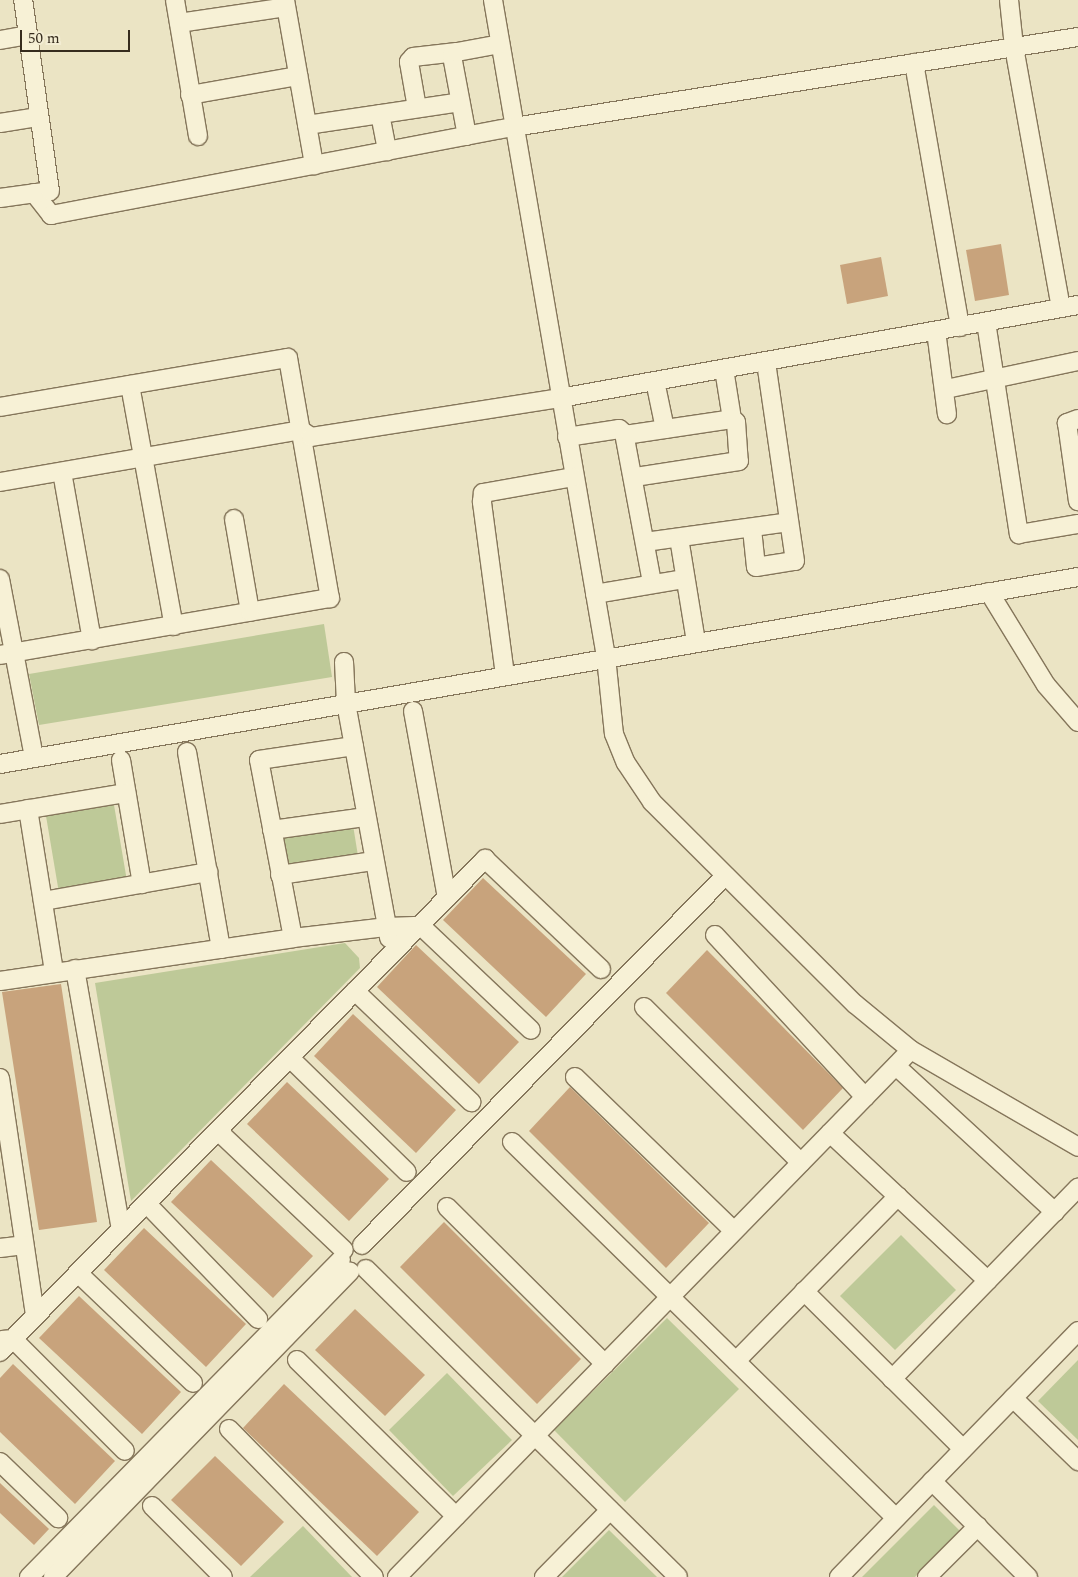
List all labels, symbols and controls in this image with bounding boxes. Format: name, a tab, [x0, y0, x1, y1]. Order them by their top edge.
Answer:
scale bar	[22, 20, 132, 52]
text: 50 m	[28, 27, 60, 50]

